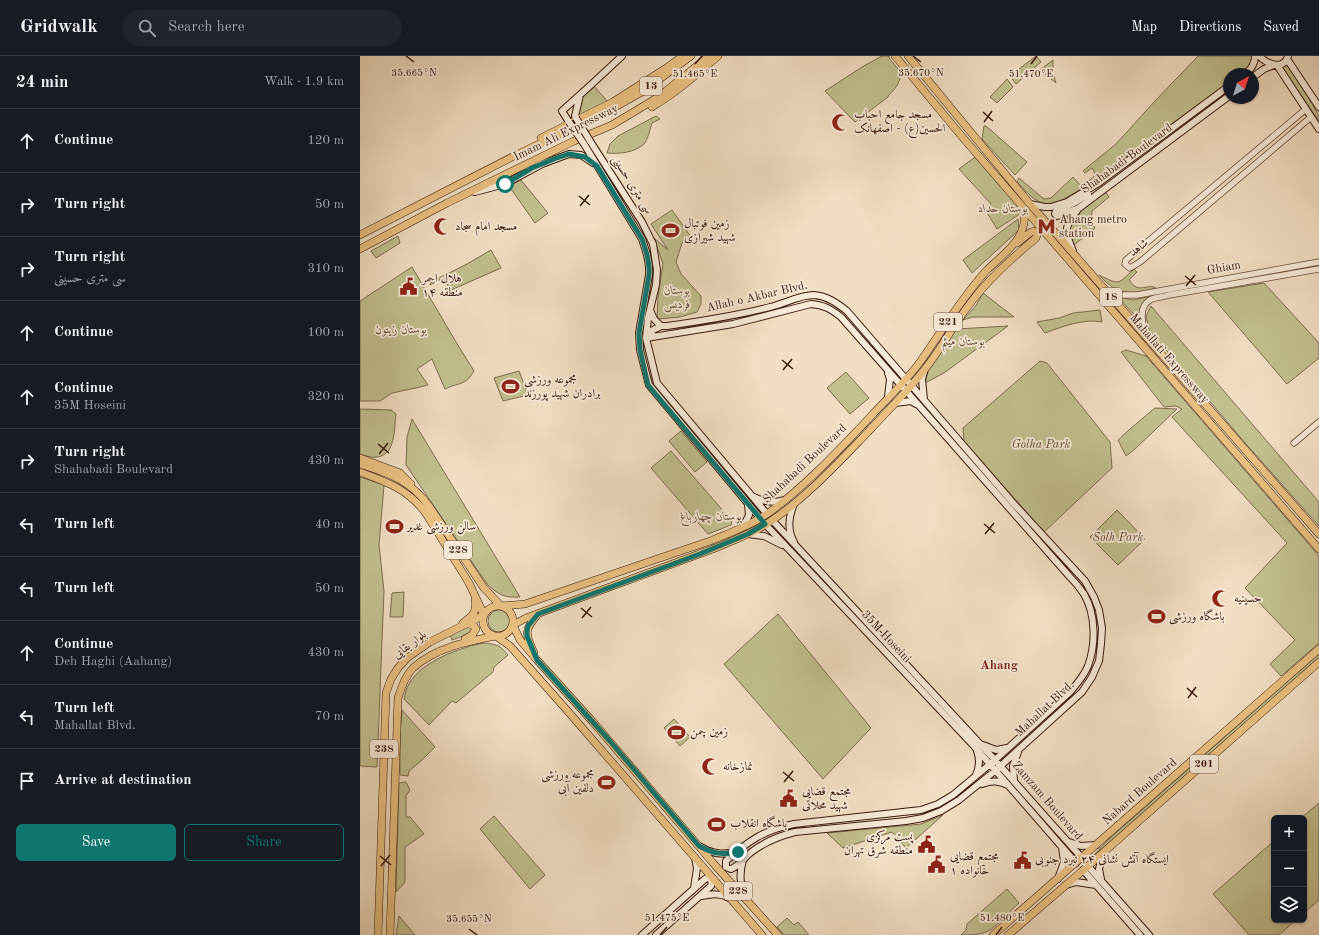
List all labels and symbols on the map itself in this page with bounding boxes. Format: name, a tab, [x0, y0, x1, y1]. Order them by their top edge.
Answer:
text: 35.665°N	[391, 68, 437, 78]
text: 35.670°N	[898, 68, 944, 78]
north arrow	[1223, 68, 1259, 104]
text: 51.465°E	[673, 69, 717, 79]
text: 51.470°E	[1009, 69, 1053, 79]
road number: 13	[640, 77, 662, 95]
street label: Imam Ali Expressway	[512, 102, 621, 164]
place label: مسجد جامع احباب الحسین(ع) - اصفهانک	[854, 109, 946, 139]
mosque icon: مسجد جامع احباب الحسین(ع) - اصفهانک	[831, 112, 851, 132]
street label: Shahabadi Boulevard	[1079, 122, 1175, 196]
street label: سی متری حسینی	[608, 154, 655, 217]
route start	[496, 175, 514, 193]
park label: بوستان حداد	[978, 203, 1029, 216]
place label: Ahang metro station	[1059, 214, 1127, 240]
mosque icon: مسجد امام سجاد	[432, 217, 452, 237]
metro station icon: Ahang metro station	[1036, 217, 1056, 237]
place label: زمین فوتبال شهید شیرازی	[684, 218, 736, 245]
place label: مسجد امام سجاد	[455, 221, 517, 237]
sports icon: زمین فوتبال شهید شیرازی	[661, 221, 681, 241]
street label: شاهد	[1127, 237, 1151, 259]
street label: Ghiam	[1206, 259, 1242, 277]
place label: هلال احمر منطقه ۱۴	[420, 273, 463, 299]
public building icon: هلال احمر منطقه ۱۴	[399, 276, 419, 296]
street label: Allah o Akbar Blvd.	[705, 280, 809, 314]
park label: بوستان فردیس	[663, 285, 691, 313]
road number: 18	[1100, 288, 1122, 306]
street label: Mahallati Expressway	[1127, 312, 1211, 407]
road number: 221	[934, 313, 962, 331]
park label: بوستان زیتون	[375, 324, 427, 337]
park label: بوستان میثم	[941, 336, 985, 353]
place label: مجموعه ورزشی برادران شهید پورزند	[524, 374, 601, 402]
sports icon: مجموعه ورزشی برادران شهید پورزند	[501, 377, 521, 397]
street label: Shahabadi Boulevard	[761, 422, 849, 506]
park label: Golha Park	[1012, 439, 1070, 451]
park label: بوستان چهارباغ	[680, 511, 743, 527]
sports icon: سالن ورزشی غدیر	[384, 517, 404, 537]
place label: سالن ورزشی غدیر	[405, 521, 476, 535]
park label: Solh Park	[1093, 532, 1143, 544]
road number: 228	[444, 541, 472, 559]
mosque icon: حسینیه	[1211, 589, 1231, 609]
place label: حسینیه	[1234, 593, 1262, 605]
sports icon: باشگاه ورزشی	[1146, 607, 1166, 627]
street label: 35M Hoseini	[859, 608, 914, 665]
place label: باشگاه ورزشی	[1169, 608, 1225, 625]
street label: بلوار بقایی	[391, 629, 429, 662]
district label: Ahang	[980, 659, 1019, 672]
street label: Mahallat Blvd.	[1013, 679, 1077, 739]
sports icon: زمین چمن	[667, 722, 687, 742]
place label: زمین چمن	[690, 726, 728, 740]
road number: 238	[370, 740, 398, 758]
road number: 201	[1190, 755, 1218, 773]
mosque icon: نمازخانه	[700, 757, 720, 777]
street label: Nabard Boulevard	[1100, 757, 1180, 827]
street label: Zamzam Boulevard	[1010, 759, 1084, 843]
place label: نمازخانه	[723, 761, 753, 773]
place label: مجموعه ورزشی دلفین آبی	[541, 769, 594, 797]
sports icon: مجموعه ورزشی دلفین آبی	[597, 772, 617, 792]
place label: مجتمع قضایی شهید محلاتی	[802, 786, 852, 813]
public building icon: مجتمع قضایی شهید محلاتی	[779, 789, 799, 809]
sports icon: باشگاه انقلاب	[707, 814, 727, 834]
place label: باشگاه انقلاب	[730, 815, 787, 831]
place label: پست مرکزی منطقه شرق تهران	[844, 829, 914, 858]
public building icon: پست مرکزی منطقه شرق تهران	[916, 834, 936, 854]
route end	[729, 843, 747, 861]
public building icon: ایستگاه آتش نشانی ۲۴ نبرد جنوبی	[1012, 850, 1032, 870]
place label: مجتمع قضایی خانواده ۱	[950, 851, 1000, 878]
place label: ایستگاه آتش نشانی ۲۴ نبرد جنوبی	[1035, 851, 1169, 868]
public building icon: مجتمع قضایی خانواده ۱	[927, 854, 947, 874]
road number: 228	[724, 882, 752, 900]
text: 51.475°E	[645, 913, 689, 923]
text: 51.480°E	[980, 913, 1024, 923]
text: 35.655°N	[446, 914, 492, 924]

